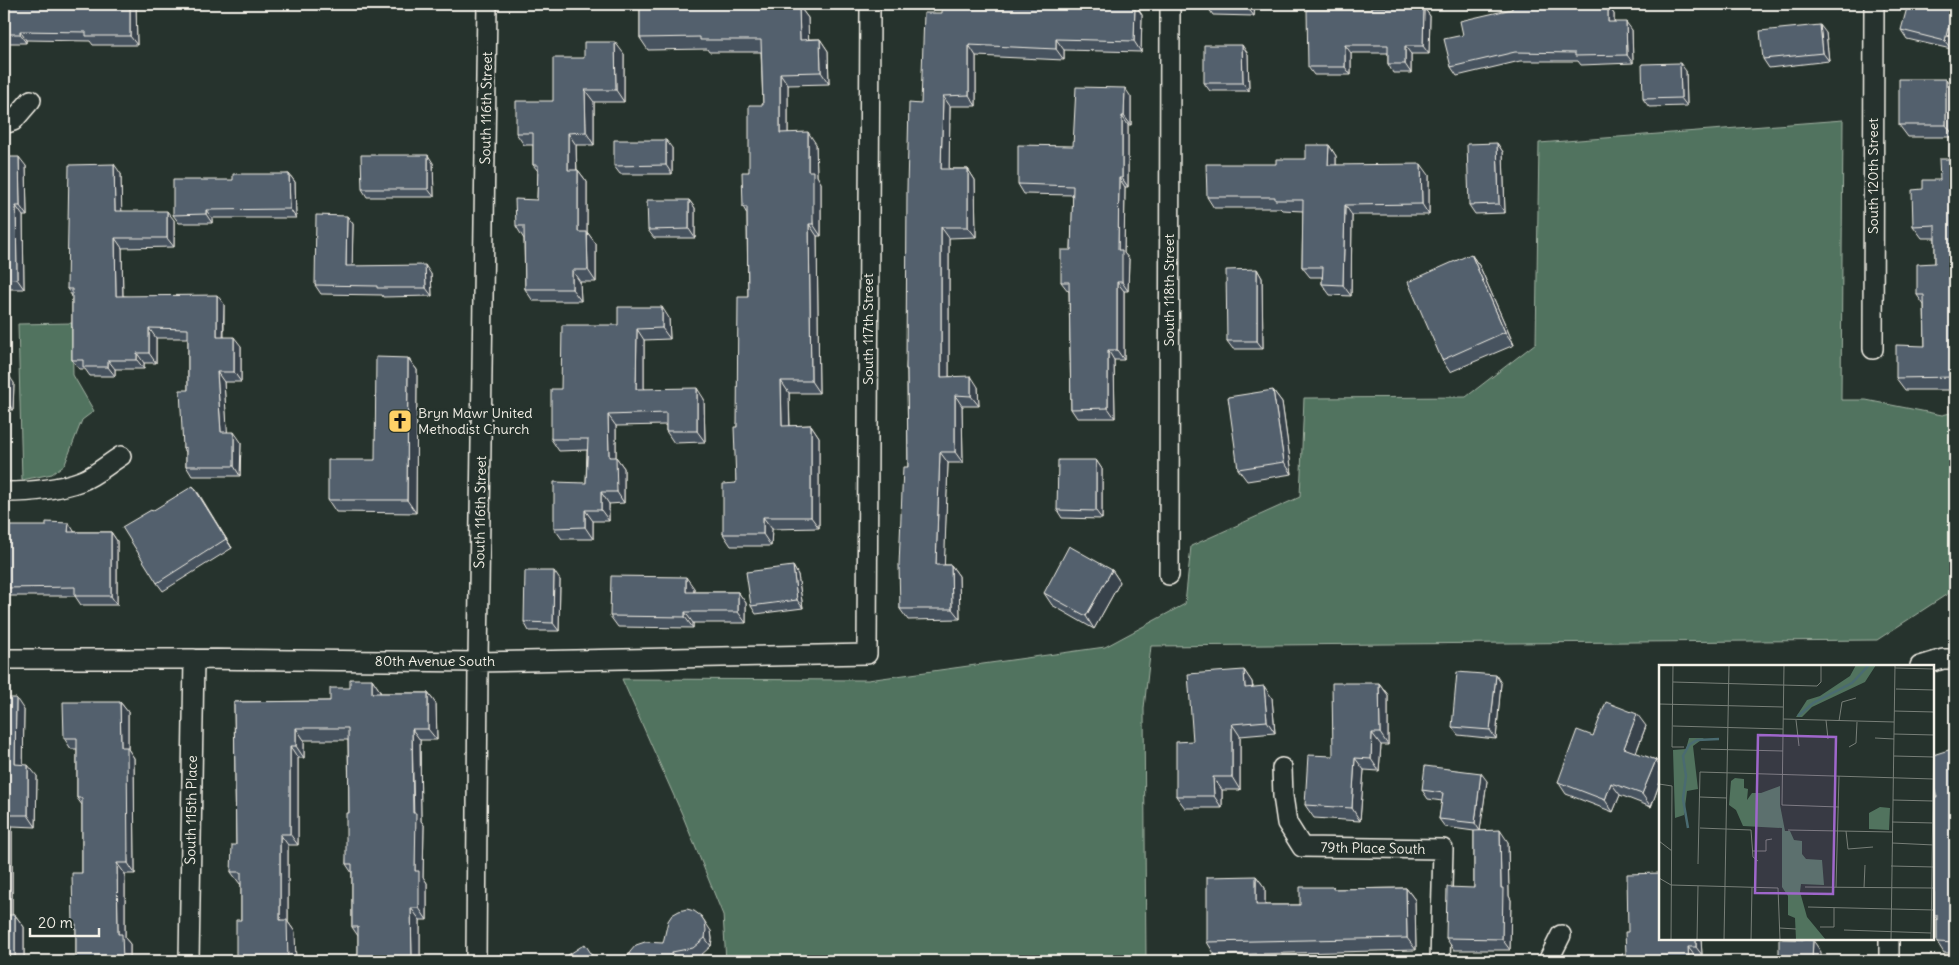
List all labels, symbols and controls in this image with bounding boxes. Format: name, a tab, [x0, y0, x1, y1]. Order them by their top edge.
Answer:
street label: South 116th Street	[476, 51, 496, 164]
street label: South 120th Street	[1864, 118, 1882, 234]
street label: South 118th Street	[1160, 233, 1178, 346]
street label: South 117th Street	[859, 273, 877, 385]
place label: Bryn Mawr United Methodist Church	[418, 404, 533, 438]
church icon: Bryn Mawr United Methodist Church	[387, 408, 413, 434]
street label: South 116th Street	[470, 455, 490, 568]
street label: 80th Avenue South	[375, 652, 495, 670]
inset map	[1659, 665, 1934, 940]
street label: South 115th Place	[181, 755, 201, 865]
street label: 79th Place South	[1320, 838, 1426, 858]
scale bar	[30, 905, 99, 937]
text: 20 m	[38, 913, 73, 932]

